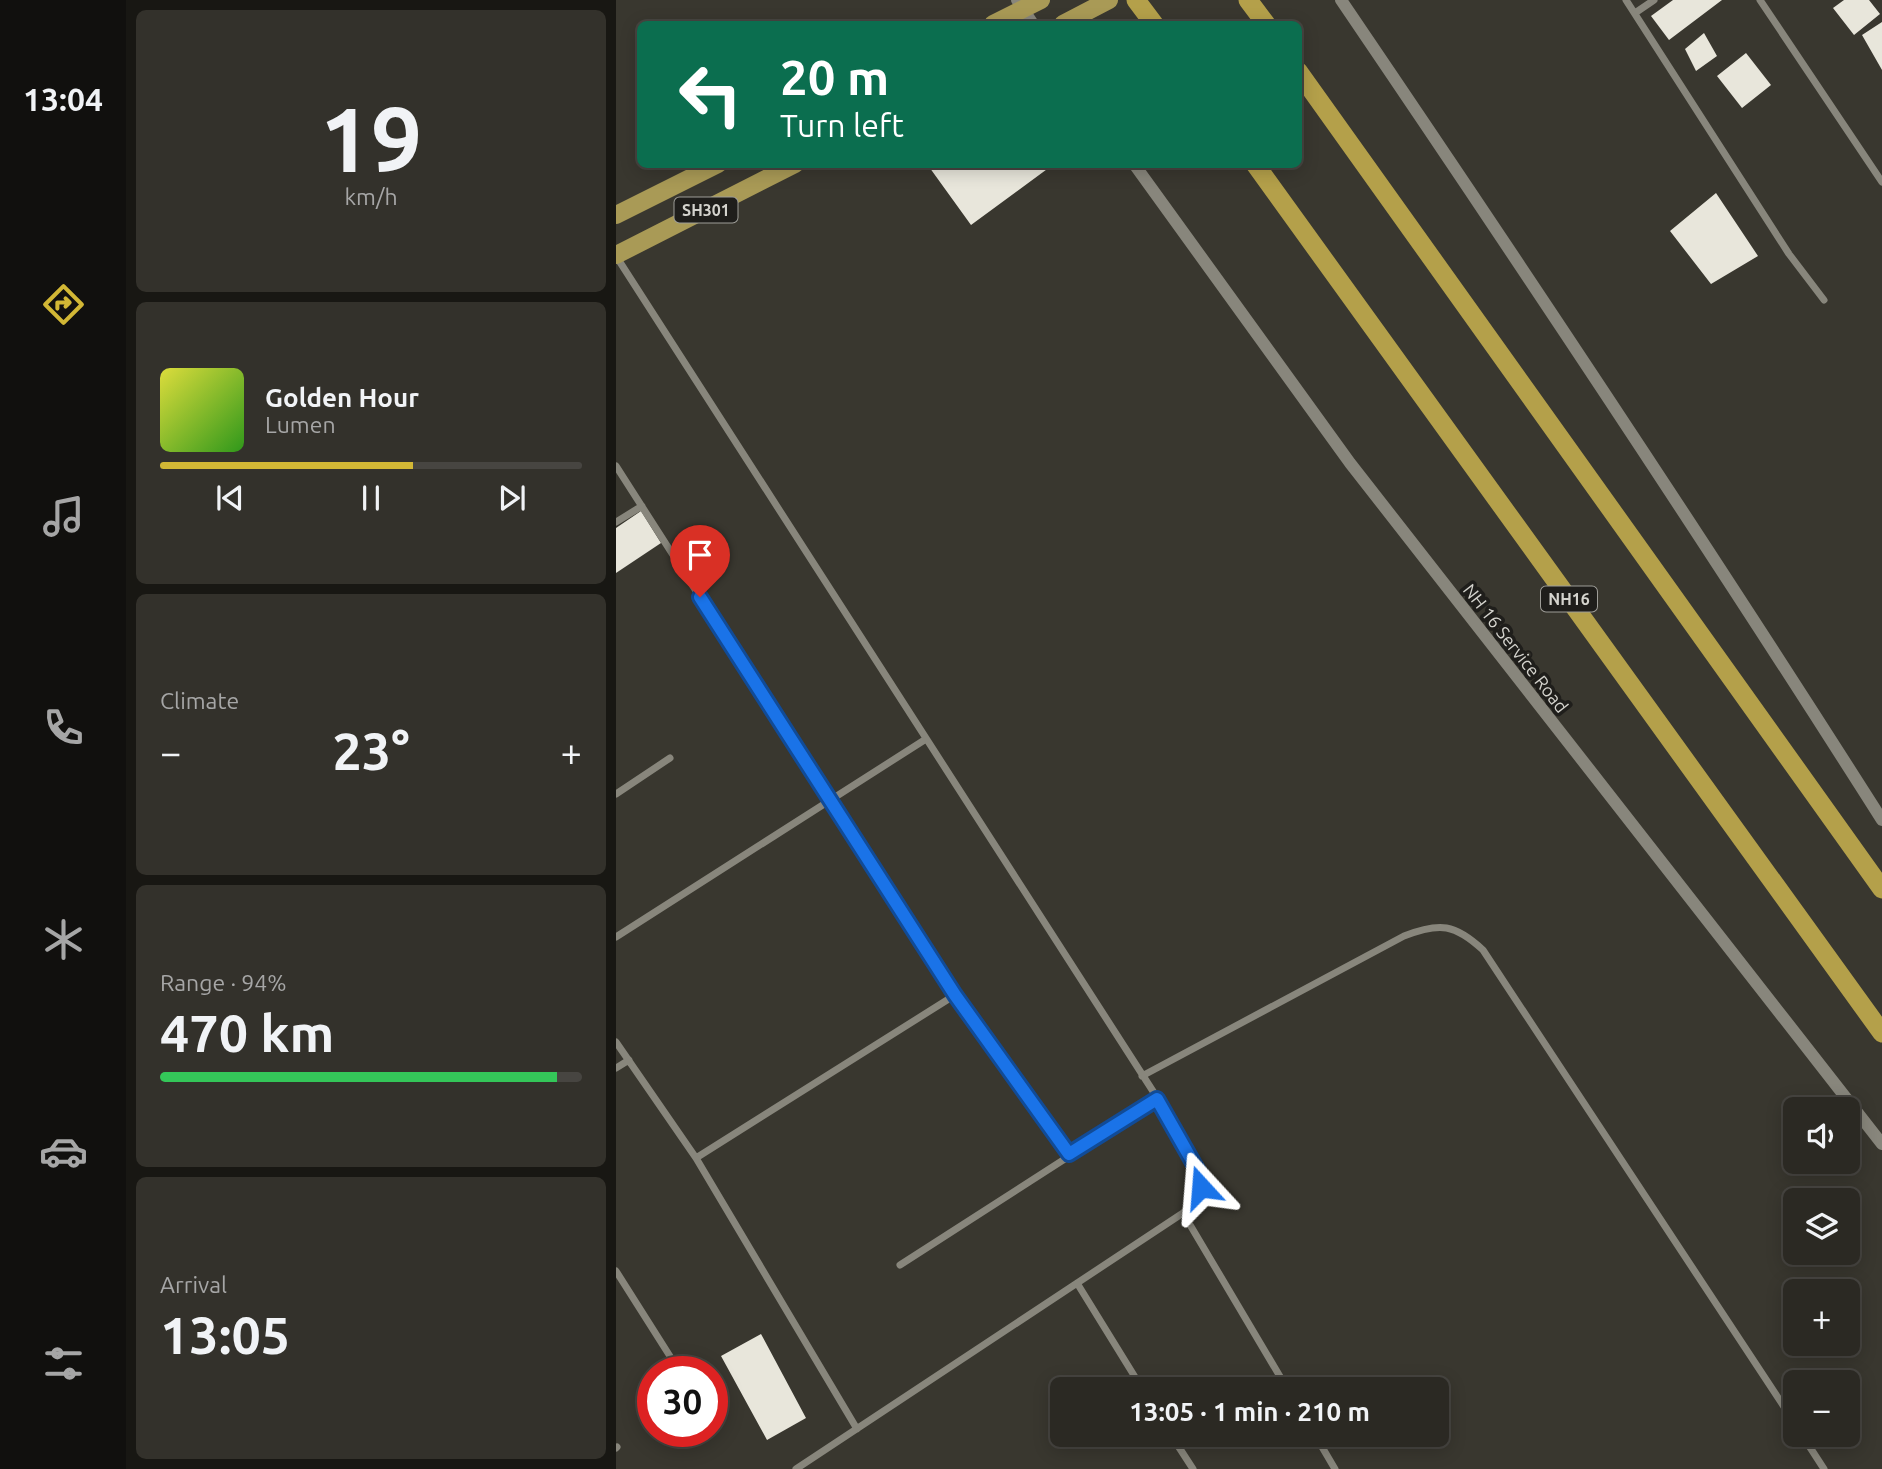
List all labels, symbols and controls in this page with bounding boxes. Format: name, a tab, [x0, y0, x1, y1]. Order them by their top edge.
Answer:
icon: left	[665, 49, 756, 140]
text: 20 m	[780, 49, 889, 104]
text: 13:04	[23, 81, 103, 117]
text: 19	[320, 87, 422, 189]
text: Turn left	[780, 107, 904, 143]
text: km/h	[344, 184, 398, 209]
road number: SH301	[674, 198, 738, 222]
icon: directions	[39, 280, 88, 329]
text: Golden Hour	[265, 383, 419, 412]
text: Lumen	[265, 412, 336, 437]
icon: previous	[211, 479, 249, 517]
icon: pause	[352, 479, 390, 517]
icon: next	[493, 479, 531, 517]
icon: music	[39, 492, 88, 541]
pin	[670, 525, 730, 597]
icon: arrive	[681, 536, 719, 574]
street label: NH 16 Service Road	[1460, 580, 1572, 716]
road number: NH16	[1541, 586, 1597, 612]
text: Climate	[160, 688, 239, 713]
icon: phone	[39, 703, 88, 752]
text: 23°	[332, 722, 410, 780]
text: −	[160, 731, 181, 773]
text: +	[561, 731, 582, 773]
icon: climate	[39, 915, 88, 964]
text: Range · 94%	[160, 970, 287, 995]
text: 470 km	[160, 1004, 334, 1062]
map controls	[1783, 1097, 1860, 1447]
button: sound	[1783, 1097, 1860, 1174]
icon: car	[39, 1127, 88, 1176]
position arrow	[1164, 1150, 1238, 1224]
button: layers	[1783, 1188, 1860, 1265]
text: Arrival	[160, 1272, 227, 1297]
button: +	[1783, 1279, 1860, 1356]
text: 13:05	[160, 1306, 290, 1364]
icon: filters	[39, 1339, 88, 1388]
speed limit sign: 30	[637, 1356, 728, 1447]
button: −	[1783, 1370, 1860, 1447]
text: 13:05 · 1 min · 210 m	[1129, 1397, 1370, 1426]

